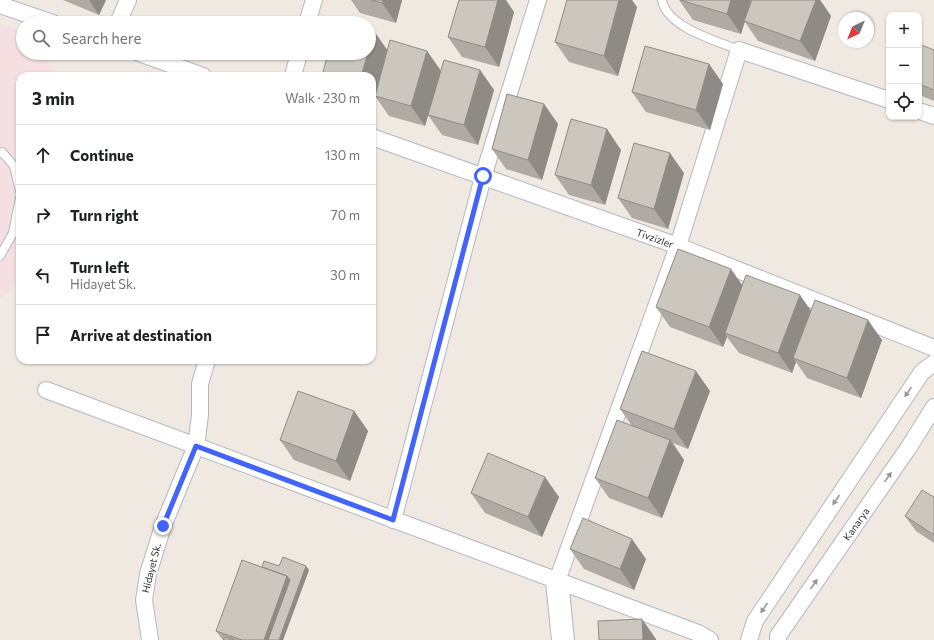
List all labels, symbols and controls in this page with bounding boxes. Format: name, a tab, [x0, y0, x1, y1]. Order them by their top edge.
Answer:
north arrow	[838, 12, 874, 48]
map controls	[886, 12, 922, 120]
button: +	[886, 12, 922, 48]
search box	[16, 16, 376, 60]
icon: search	[30, 27, 52, 49]
text: Search here	[62, 29, 141, 47]
button: −	[886, 48, 922, 84]
button: locate	[886, 84, 922, 120]
text: 3 min	[32, 88, 75, 109]
text: Walk · 230 m	[285, 90, 360, 106]
icon: ahead	[32, 144, 54, 166]
text: Continue	[70, 146, 134, 164]
text: 130 m	[325, 147, 360, 163]
route start	[474, 167, 492, 185]
icon: right	[32, 204, 54, 226]
text: Turn right	[70, 206, 139, 224]
text: 70 m	[331, 207, 360, 223]
street label: Tivzizler	[635, 226, 675, 250]
text: Turn left	[70, 258, 129, 276]
icon: left	[32, 264, 54, 286]
text: 30 m	[330, 267, 360, 283]
text: Hidayet Sk.	[70, 276, 136, 292]
icon: arrive	[32, 324, 54, 346]
text: Arrive at destination	[70, 326, 212, 344]
one-way arrow	[905, 386, 912, 398]
one-way arrow	[884, 472, 892, 483]
one-way arrow	[832, 495, 840, 505]
street label: Kanarya	[840, 505, 872, 543]
route end	[154, 517, 172, 535]
street label: Hidayet Sk.	[139, 542, 163, 594]
one-way arrow	[810, 579, 818, 589]
one-way arrow	[760, 602, 767, 614]

